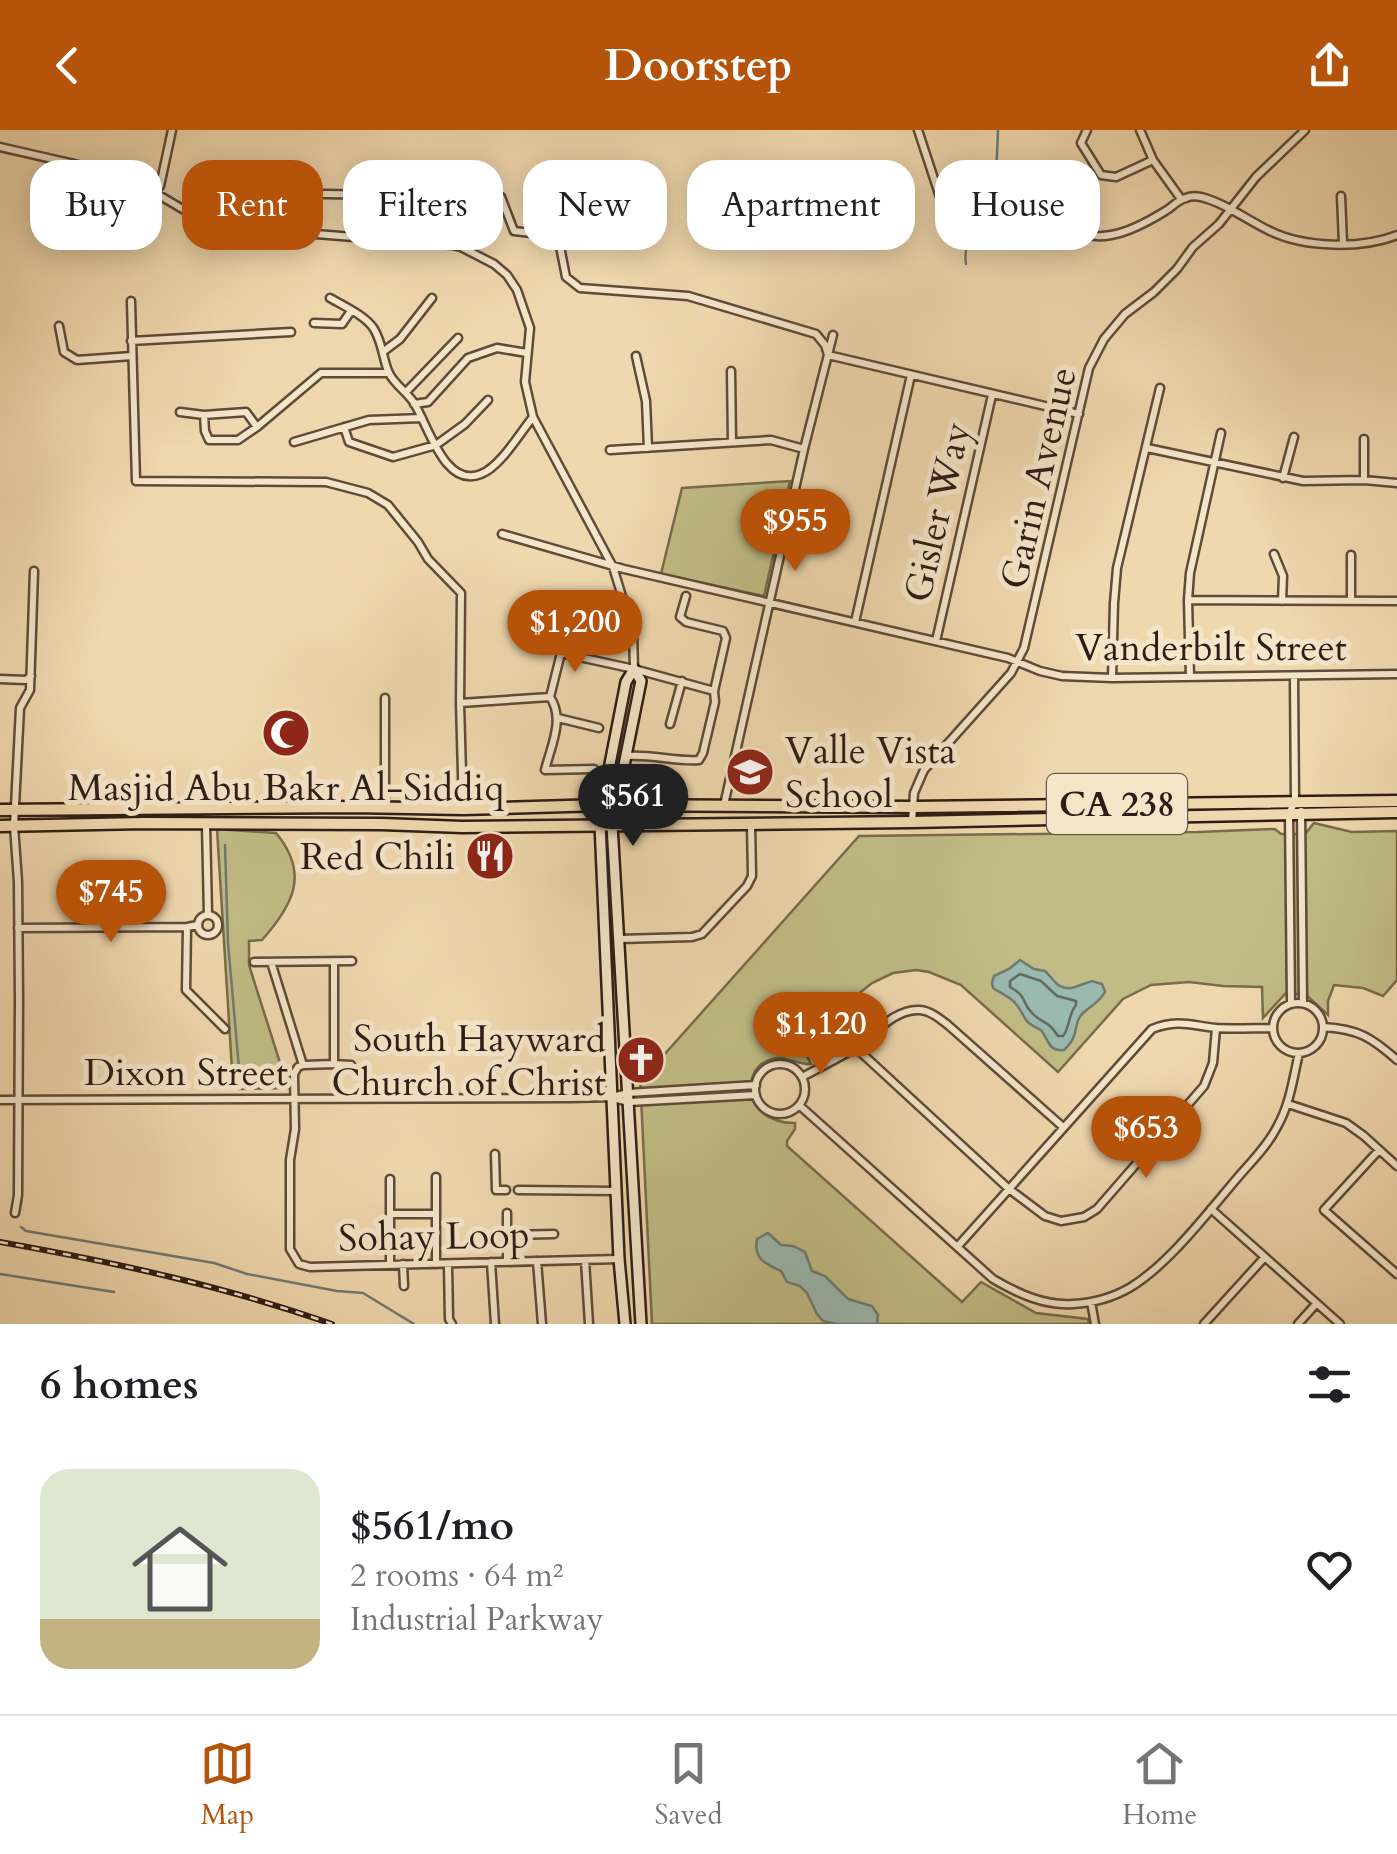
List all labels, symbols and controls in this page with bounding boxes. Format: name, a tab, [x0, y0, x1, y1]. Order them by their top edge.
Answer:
text: Doorstep	[604, 35, 793, 96]
icon: back	[40, 38, 95, 93]
icon: share	[1302, 38, 1357, 93]
chip: Buy	[30, 160, 162, 250]
chip: Rent	[182, 160, 323, 250]
chip: Filters	[343, 160, 503, 250]
chip: New	[523, 160, 667, 250]
chip: Apartment	[687, 160, 915, 250]
chip: House	[935, 160, 1100, 250]
street label: Garin Avenue	[988, 362, 1090, 594]
street label: Gisler Way	[892, 417, 984, 607]
pin: $955	[736, 489, 854, 574]
text: $955	[762, 499, 828, 543]
pin: $1,200	[494, 590, 656, 675]
text: $1,200	[529, 600, 621, 644]
street label: Vanderbilt Street	[1075, 622, 1347, 674]
mosque icon: Masjid Abu Bakr Al-Siddiq	[260, 707, 312, 759]
place label: Valle Vista School	[785, 725, 956, 821]
school or university icon: Valle Vista School	[724, 746, 776, 798]
place label: Masjid Abu Bakr Al-Siddiq	[68, 762, 505, 814]
pin: $561	[574, 764, 692, 849]
text: $561	[600, 774, 666, 818]
road number: CA 238	[1047, 774, 1187, 834]
restaurant icon: Red Chili	[464, 830, 516, 882]
place label: Red Chili	[300, 831, 455, 883]
pin: $745	[52, 860, 170, 945]
text: $745	[78, 870, 144, 914]
pin: $1,120	[740, 992, 902, 1077]
text: $1,120	[775, 1002, 867, 1046]
place label: South Hayward Church of Christ	[331, 1013, 606, 1109]
church icon: South Hayward Church of Christ	[615, 1034, 667, 1086]
street label: Dixon Street	[84, 1047, 288, 1099]
pin: $653	[1087, 1096, 1205, 1181]
text: $653	[1113, 1106, 1179, 1150]
street label: Sohay Loop	[338, 1209, 530, 1265]
text: 6 homes	[40, 1356, 198, 1413]
icon: filters	[1302, 1357, 1357, 1412]
text: $561/mo	[350, 1497, 514, 1554]
icon: home	[120, 1509, 240, 1629]
icon: heart	[1302, 1542, 1357, 1597]
text: 2 rooms · 64 m²	[350, 1554, 563, 1598]
text: Industrial Parkway	[350, 1598, 604, 1642]
tab: Map	[200, 1736, 255, 1834]
tab: Saved	[655, 1736, 722, 1834]
tab: Home	[1122, 1736, 1197, 1834]

